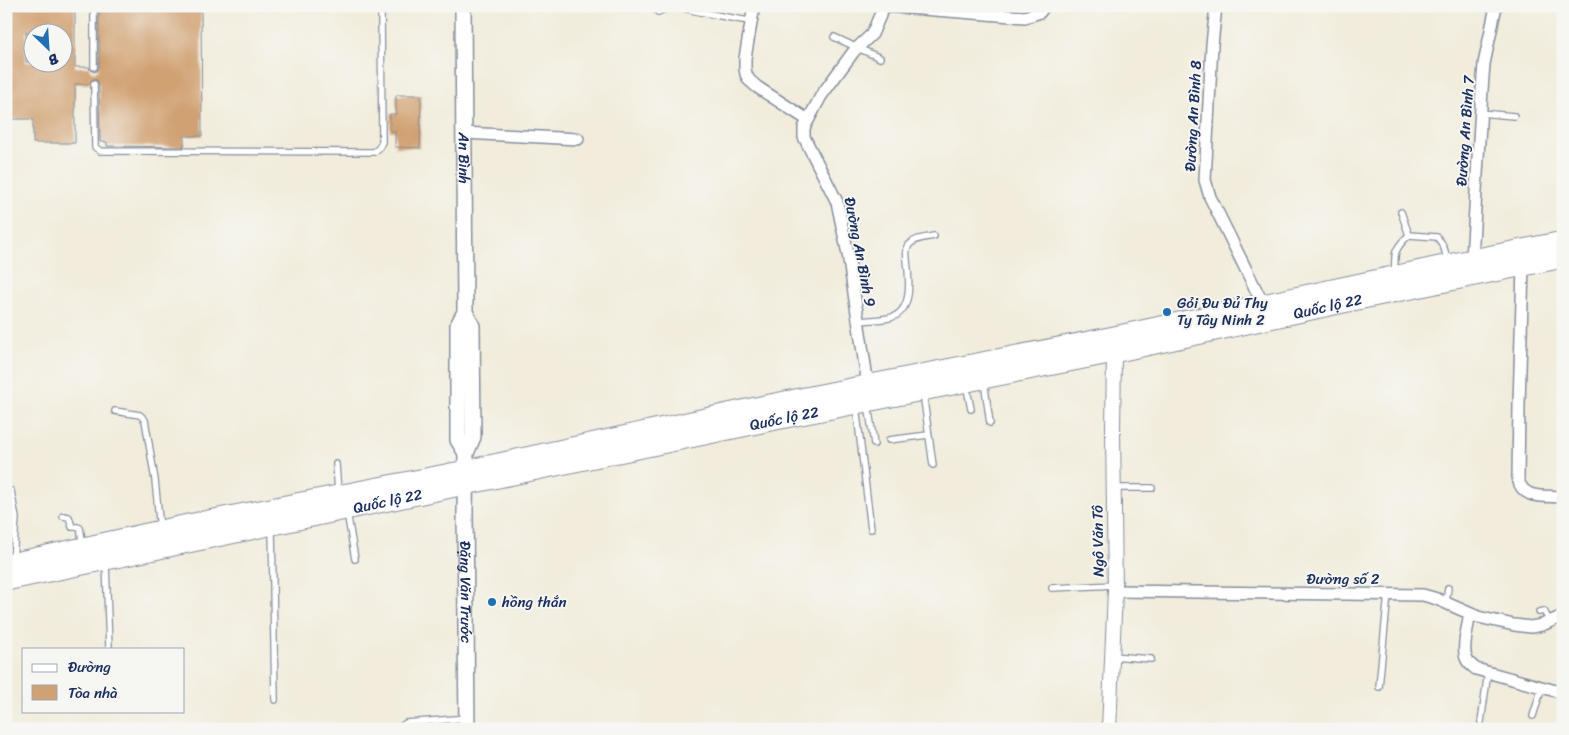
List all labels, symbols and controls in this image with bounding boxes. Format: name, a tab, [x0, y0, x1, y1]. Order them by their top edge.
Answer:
north arrow	[22, 22, 72, 72]
text: B	[44, 46, 63, 73]
street label: Đường An Bình 8	[1177, 60, 1209, 172]
street label: Đường An Bình 7	[1448, 73, 1482, 187]
street label: An Bình	[451, 131, 477, 184]
street label: Đường An Bình 9	[837, 195, 883, 309]
street label: Quốc lộ 22	[1291, 286, 1365, 327]
place label: Gỏi Đu Đủ Thy Ty Tây Ninh 2	[1177, 290, 1268, 333]
marker: Gỏi Đu Đủ Thy Ty Tây Ninh 2	[1161, 306, 1173, 318]
street label: Quốc lộ 22	[747, 399, 821, 438]
street label: Quốc lộ 22	[351, 481, 425, 521]
street label: Ngô Văn Tô	[1084, 505, 1112, 577]
street label: Đặng Văn Trước	[452, 541, 479, 644]
street label: Đường số 2	[1306, 566, 1380, 592]
place label: hồng thắn	[501, 589, 567, 615]
marker: hồng thắn	[486, 596, 498, 608]
legend	[22, 648, 185, 712]
text: Đường	[68, 654, 111, 680]
text: Tòa nhà	[68, 680, 118, 706]

